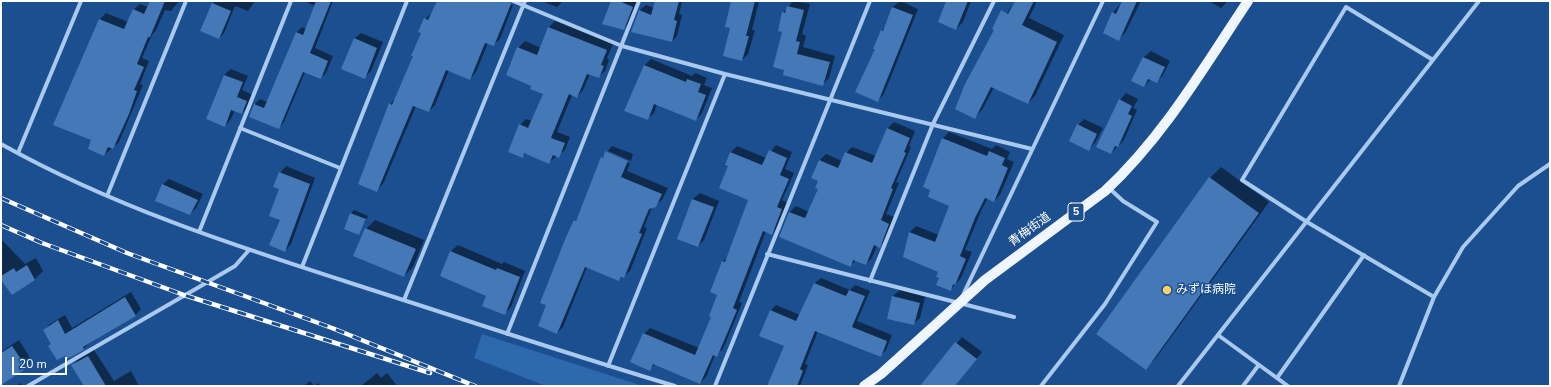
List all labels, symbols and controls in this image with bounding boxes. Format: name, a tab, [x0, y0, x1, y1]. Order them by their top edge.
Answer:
road number: 5	[1068, 203, 1084, 221]
street label: 青梅街道	[1006, 210, 1054, 250]
place label: みずほ病院	[1176, 283, 1236, 297]
marker: みずほ病院	[1161, 284, 1173, 296]
scale bar	[14, 349, 69, 375]
text: 20 m	[19, 356, 47, 372]

